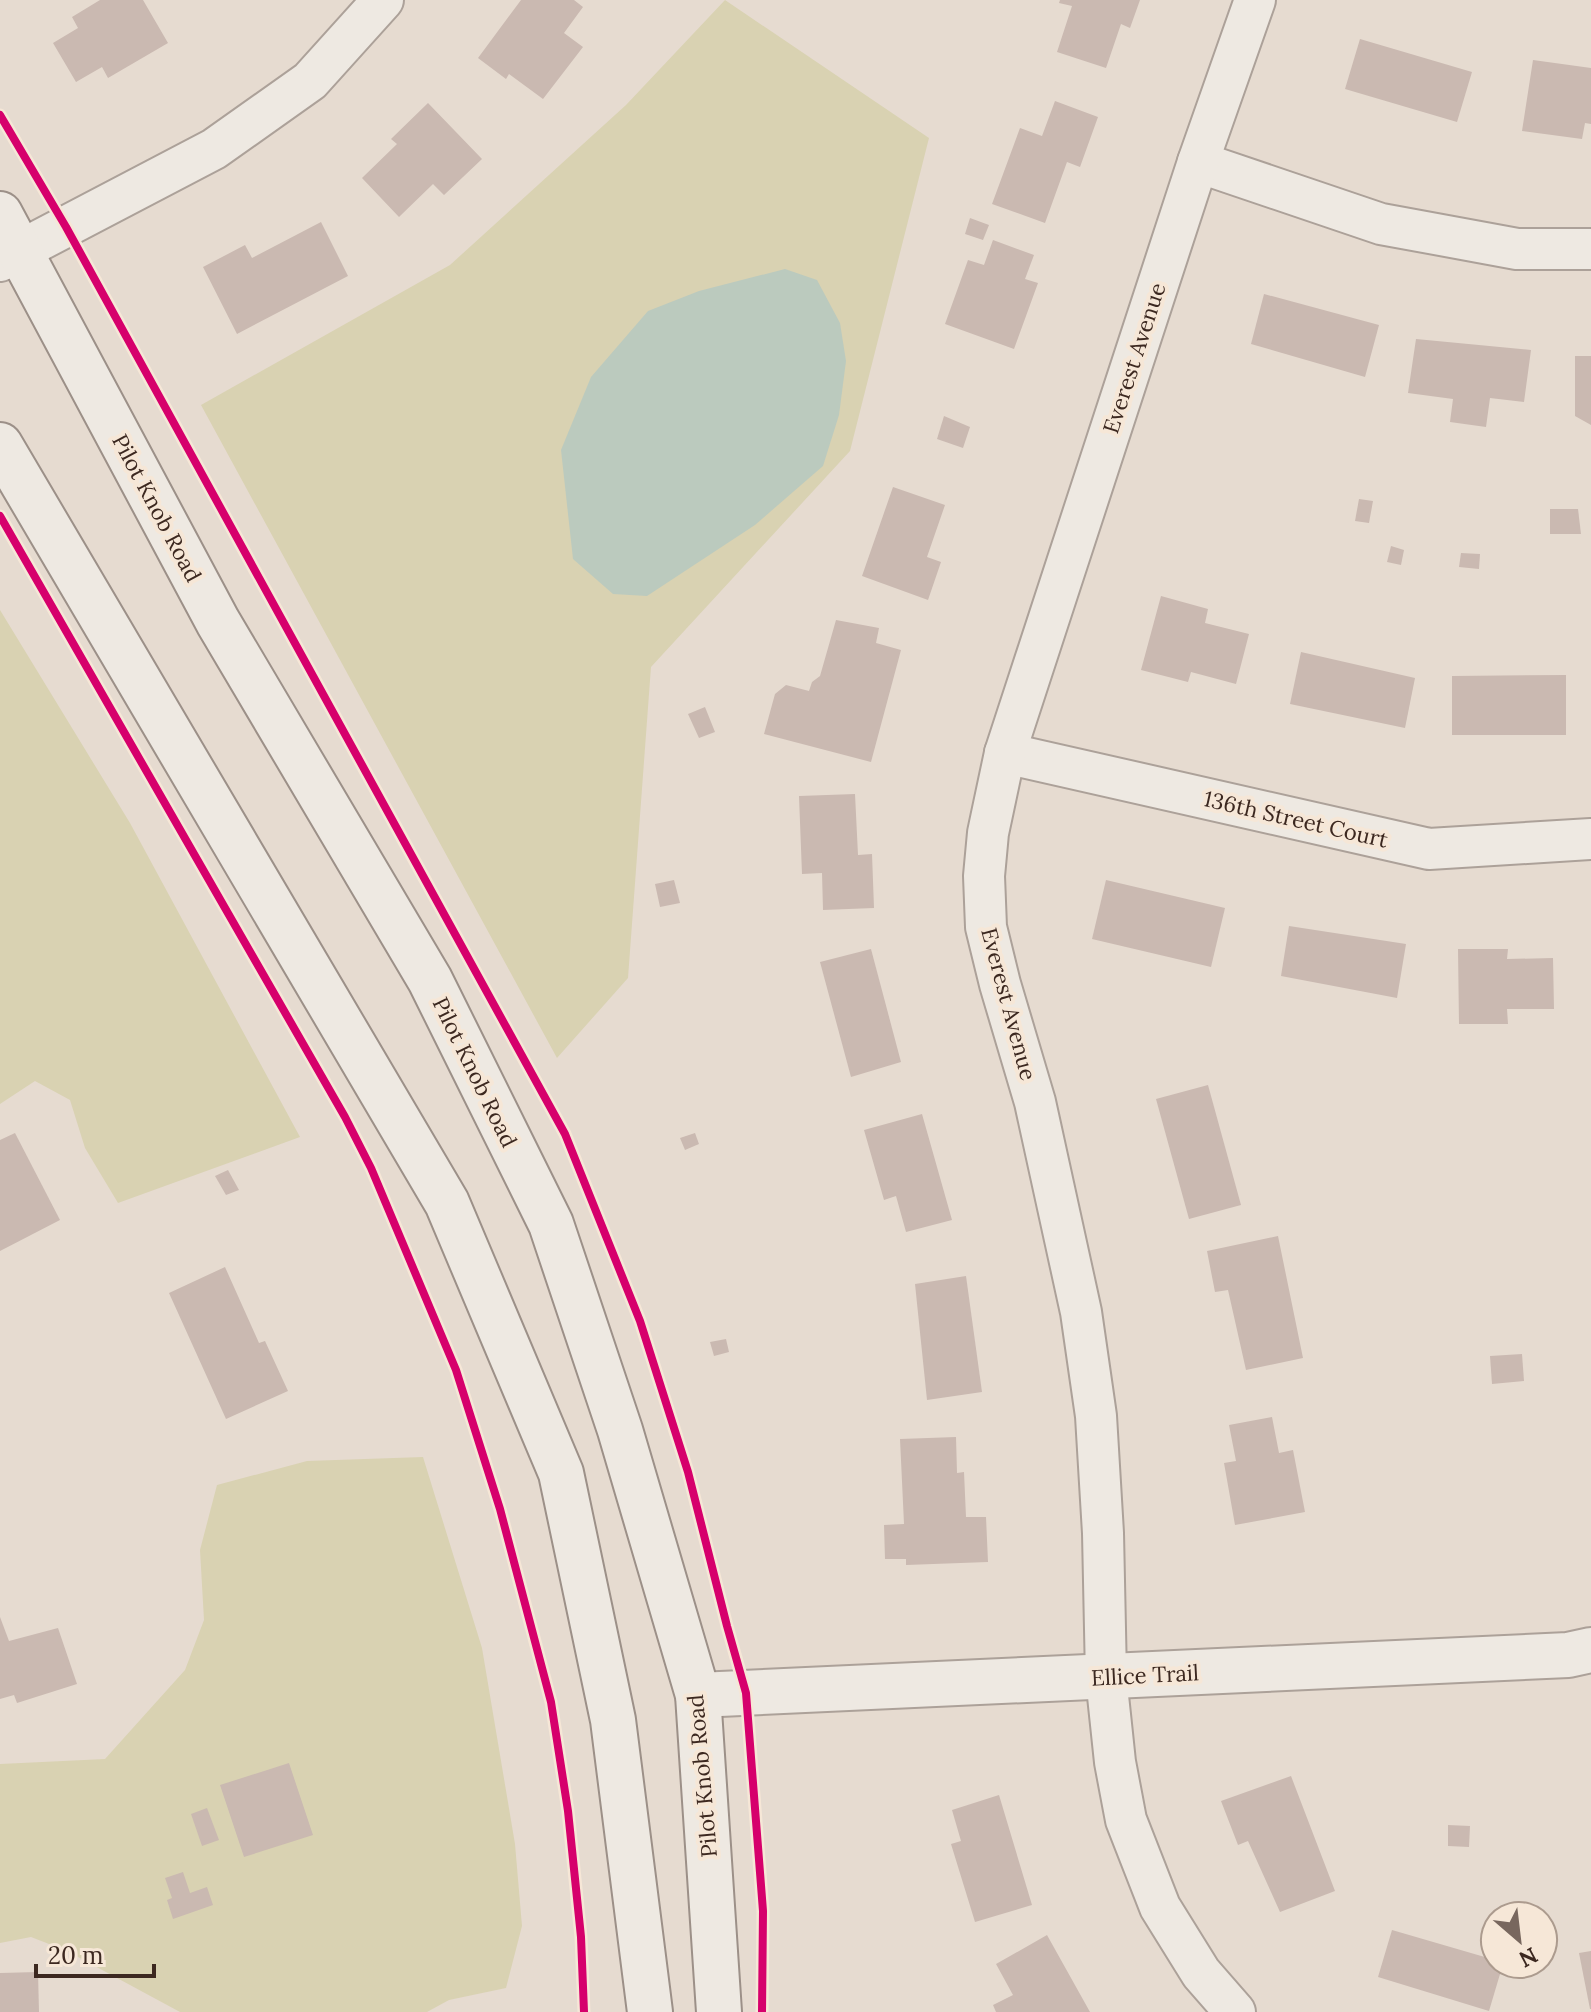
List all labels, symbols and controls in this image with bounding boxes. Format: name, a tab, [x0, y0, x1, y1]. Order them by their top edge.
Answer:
street label: Everest Avenue	[1096, 279, 1172, 437]
street label: Pilot Knob Road	[106, 429, 208, 587]
street label: 136th Street Court	[1201, 784, 1391, 854]
street label: Everest Avenue	[975, 925, 1043, 1083]
street label: Pilot Knob Road	[427, 992, 523, 1152]
street label: Ellice Trail	[1090, 1658, 1200, 1692]
street label: Pilot Knob Road	[681, 1693, 723, 1859]
north arrow	[1479, 1900, 1559, 1980]
scale bar	[36, 1928, 154, 1978]
text: 20 m	[48, 1940, 104, 1971]
text: N	[1514, 1941, 1542, 1974]

